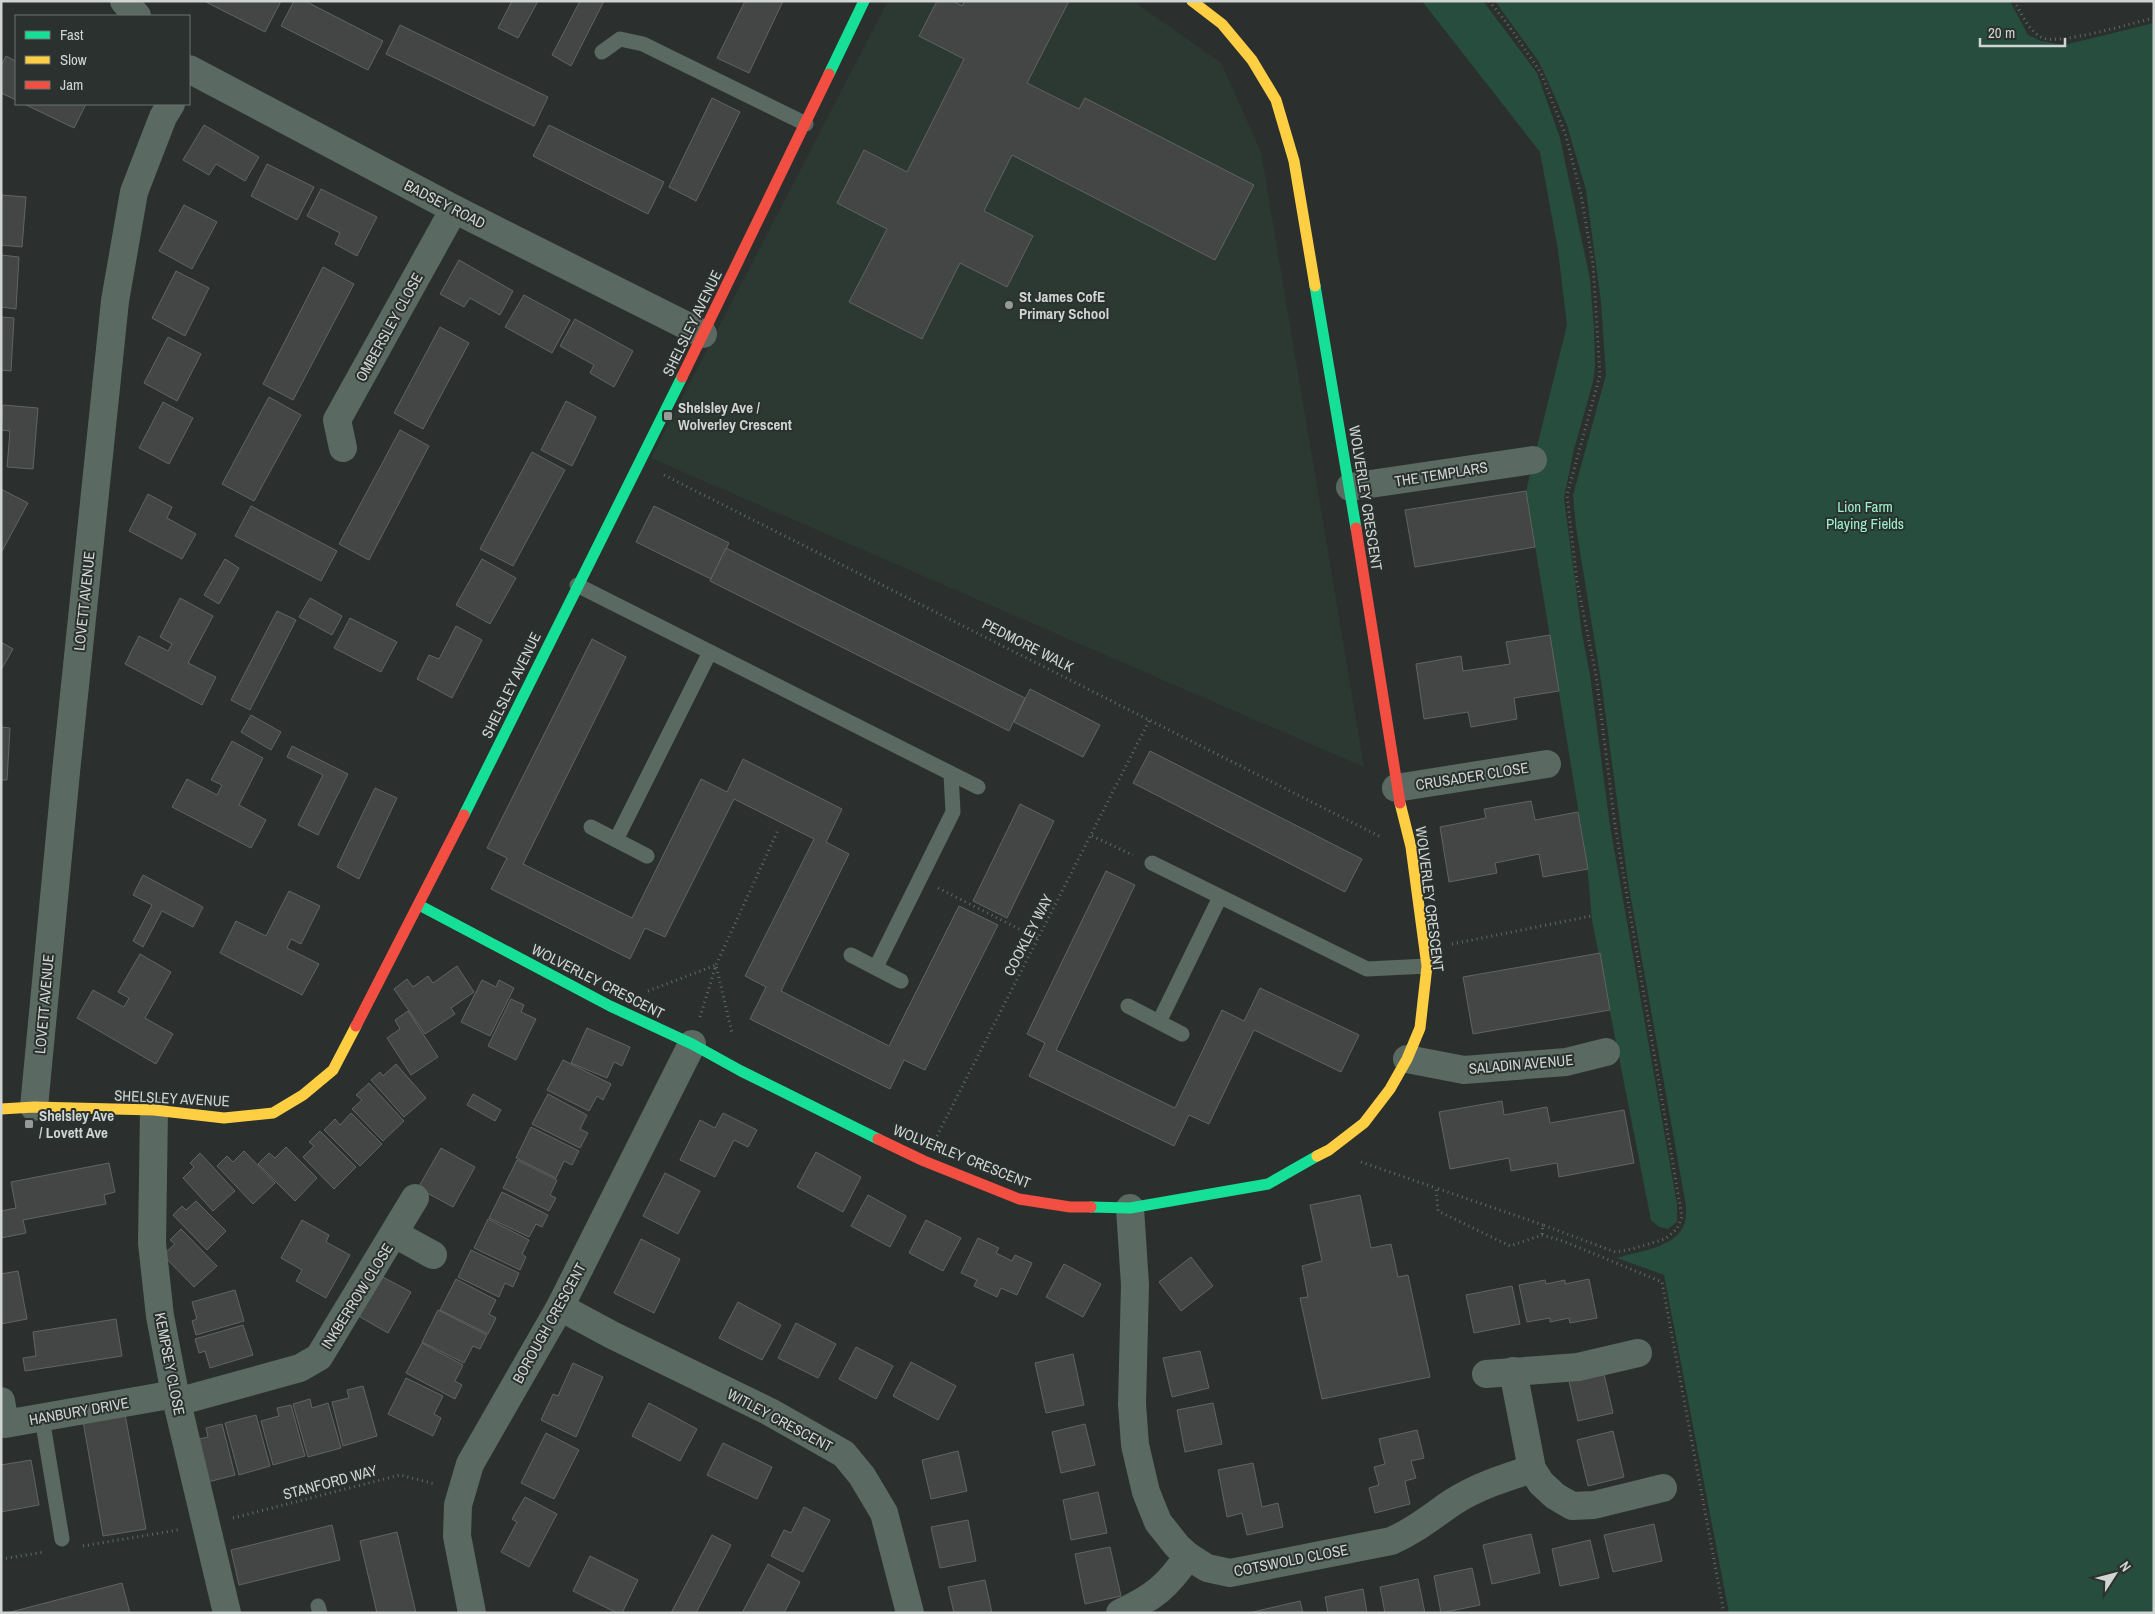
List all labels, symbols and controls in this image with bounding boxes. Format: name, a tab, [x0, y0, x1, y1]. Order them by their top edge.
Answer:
legend	[15, 15, 190, 105]
scale bar	[1980, 15, 2065, 47]
text: 20 m	[1988, 22, 2015, 43]
text: Fast	[60, 24, 84, 45]
text: Slow	[60, 49, 87, 70]
text: Jam	[60, 74, 83, 95]
street label: BADSEY ROAD	[401, 175, 489, 234]
street label: SHELSLEY AVENUE	[657, 266, 727, 380]
street label: OMBERSLEY CLOSE	[350, 269, 428, 385]
place label: St James CofE Primary School	[1019, 286, 1109, 324]
marker: St James CofE Primary School	[1003, 299, 1015, 311]
place label: Shelsley Ave / Wolverley Crescent	[678, 397, 792, 435]
marker: Shelsley Ave / Wolverley Crescent	[662, 410, 674, 422]
street label: WOLVERLEY CRESCENT	[1344, 424, 1388, 572]
street label: THE TEMPLARS	[1393, 456, 1489, 492]
park label: Lion Farm Playing Fields	[1826, 496, 1904, 534]
street label: LOVETT AVENUE	[68, 550, 100, 652]
street label: PEDMORE WALK	[979, 613, 1078, 677]
street label: SHELSLEY AVENUE	[476, 628, 546, 742]
street label: CRUSADER CLOSE	[1414, 757, 1530, 795]
street label: WOLVERLEY CRESCENT	[1411, 825, 1449, 973]
street label: COOKLEY WAY	[998, 890, 1058, 980]
street label: WOLVERLEY CRESCENT	[528, 938, 668, 1024]
street label: LOVETT AVENUE	[29, 953, 59, 1055]
street label: SALADIN AVENUE	[1468, 1049, 1574, 1079]
street label: SHELSLEY AVENUE	[114, 1084, 230, 1112]
place label: Shelsley Ave / Lovett Ave	[39, 1105, 114, 1143]
marker: Shelsley Ave / Lovett Ave	[23, 1118, 35, 1130]
street label: WOLVERLEY CRESCENT	[890, 1119, 1034, 1193]
street label: INKBERROW CLOSE	[316, 1239, 398, 1353]
street label: BOROUGH CRESCENT	[507, 1259, 591, 1387]
street label: KEMPSEY CLOSE	[150, 1311, 190, 1417]
street label: WITLEY CRESCENT	[724, 1383, 837, 1457]
street label: HANBURY DRIVE	[28, 1392, 130, 1430]
street label: STANFORD WAY	[281, 1459, 380, 1505]
street label: COTSWOLD CLOSE	[1232, 1539, 1350, 1581]
north arrow	[2090, 1549, 2140, 1599]
text: N	[2116, 1558, 2135, 1575]

